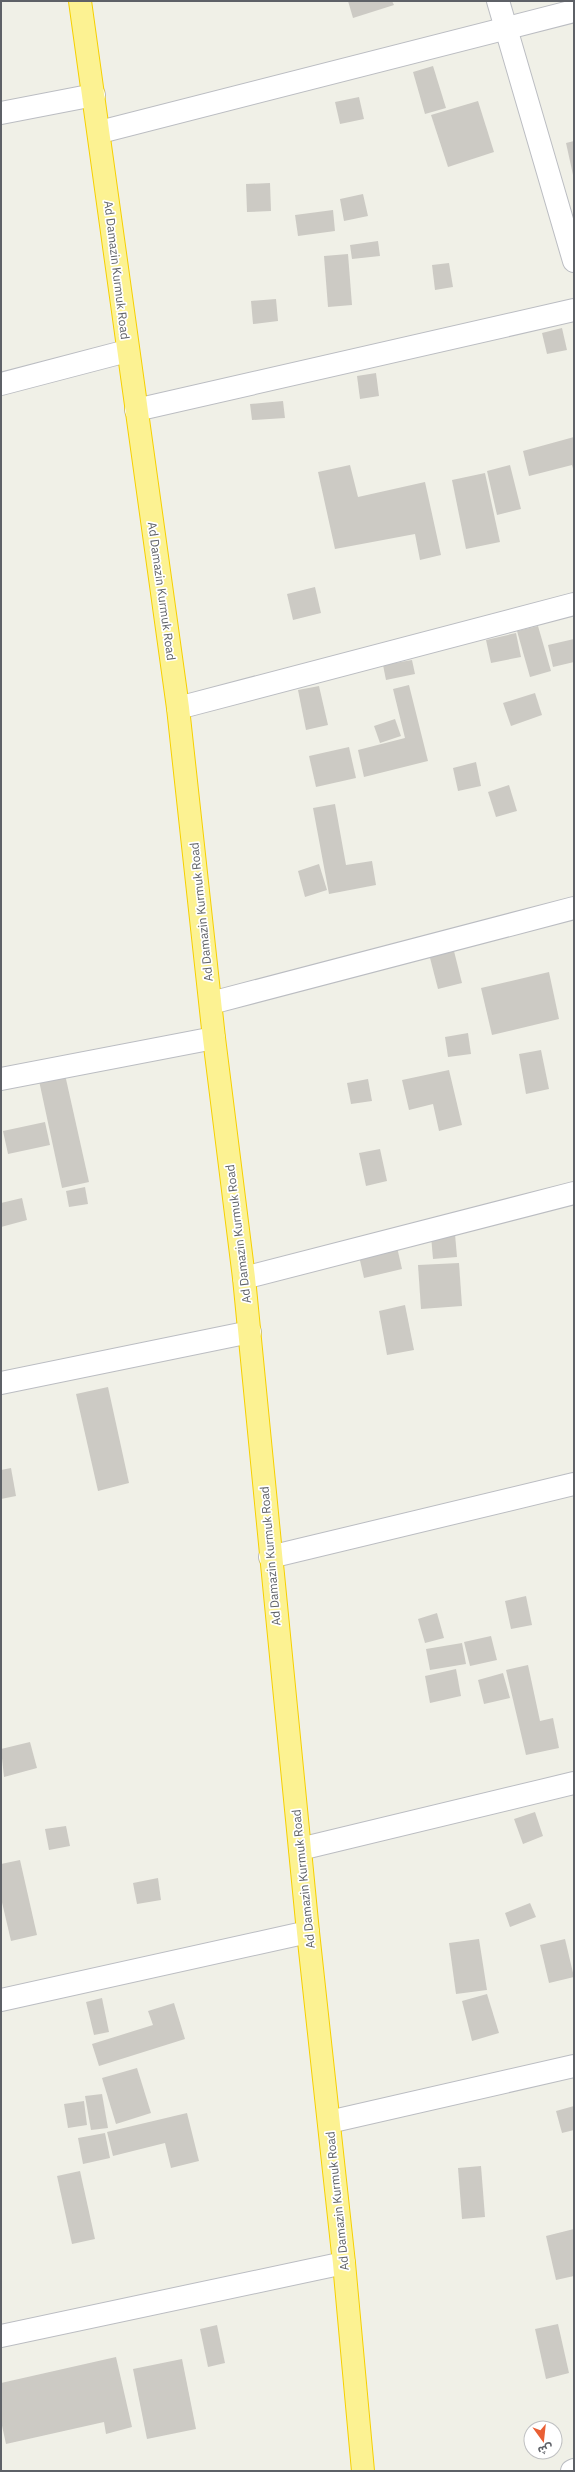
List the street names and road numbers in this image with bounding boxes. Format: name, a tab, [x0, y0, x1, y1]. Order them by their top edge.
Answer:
street label: Ad Damazin Kurmuk Road	[101, 200, 133, 340]
street label: Ad Damazin Kurmuk Road	[145, 521, 179, 661]
street label: Ad Damazin Kurmuk Road	[186, 842, 216, 982]
street label: Ad Damazin Kurmuk Road	[222, 1164, 254, 1304]
street label: Ad Damazin Kurmuk Road	[256, 1486, 284, 1626]
street label: Ad Damazin Kurmuk Road	[288, 1809, 318, 1949]
street label: Ad Damazin Kurmuk Road	[322, 2131, 352, 2271]

